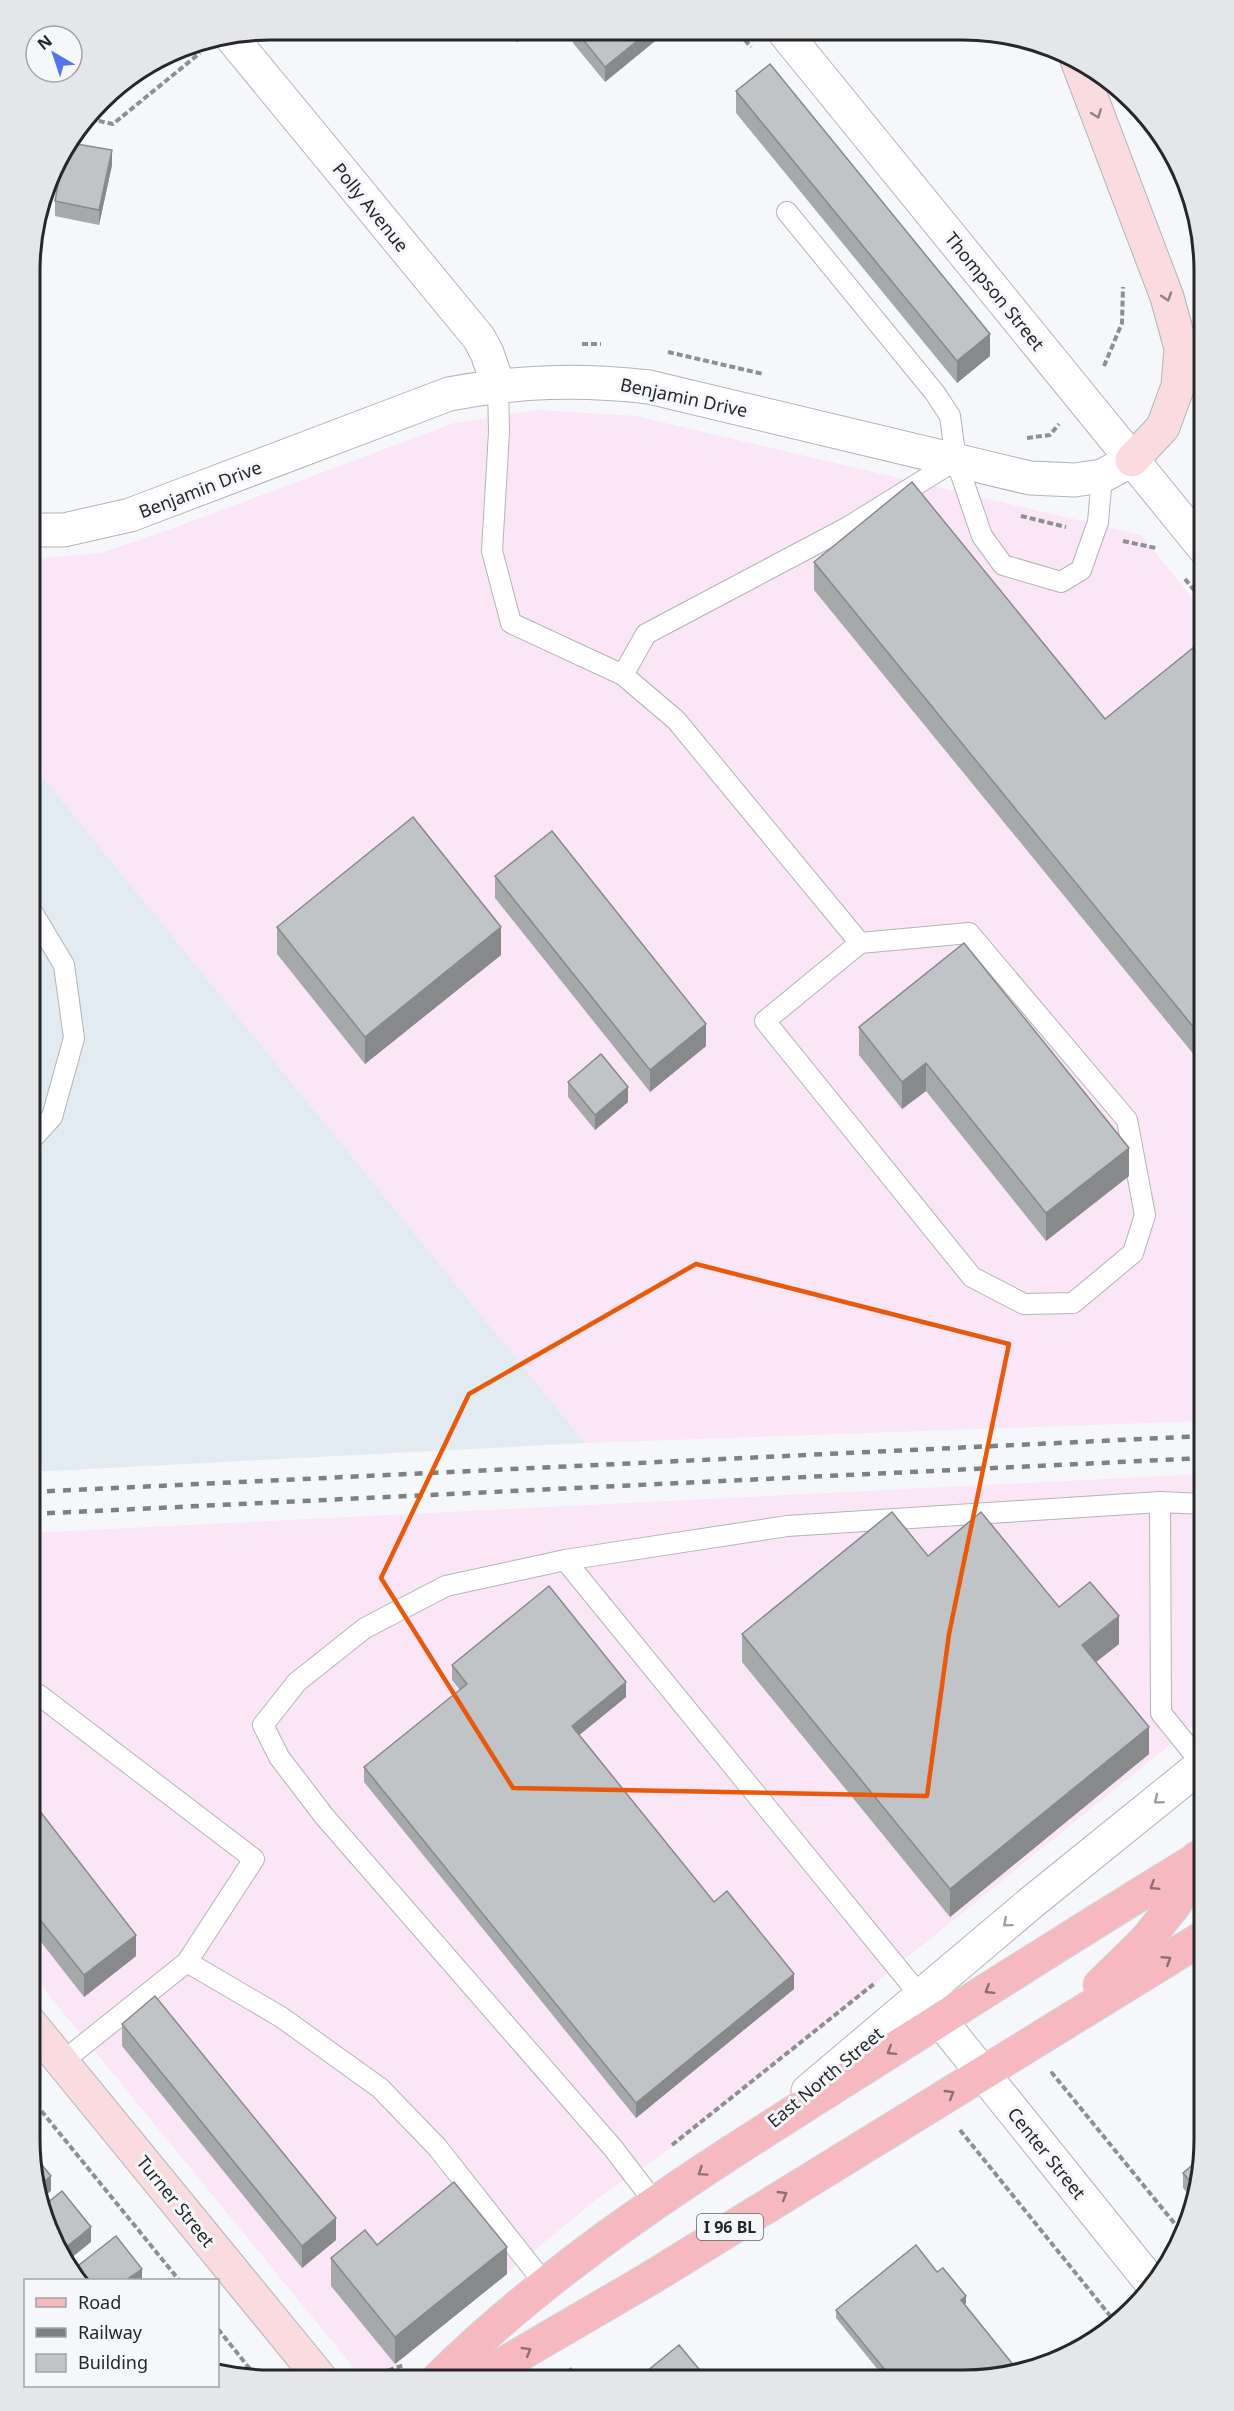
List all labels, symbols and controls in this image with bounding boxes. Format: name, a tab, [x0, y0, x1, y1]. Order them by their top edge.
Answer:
north arrow	[24, 24, 84, 84]
text: N	[33, 30, 57, 55]
one-way arrow	[1090, 108, 1103, 119]
street label: Polly Avenue	[328, 157, 414, 257]
street label: Thompson Street	[940, 227, 1050, 355]
one-way arrow	[1159, 291, 1172, 301]
street label: Benjamin Drive	[618, 372, 750, 422]
street label: Benjamin Drive	[135, 455, 265, 523]
one-way arrow	[1154, 1793, 1165, 1804]
one-way arrow	[1150, 1879, 1160, 1891]
one-way arrow	[1003, 1916, 1014, 1927]
one-way arrow	[1161, 1955, 1171, 1967]
one-way arrow	[985, 1982, 995, 1994]
street label: East North Street	[762, 2021, 888, 2133]
one-way arrow	[887, 2044, 897, 2056]
one-way arrow	[944, 2090, 954, 2101]
street label: Center Street	[1003, 2102, 1092, 2204]
street label: Turner Street	[132, 2150, 221, 2252]
one-way arrow	[698, 2165, 709, 2176]
one-way arrow	[777, 2190, 787, 2202]
road number: I 96 BL	[697, 2214, 763, 2240]
legend	[24, 2279, 219, 2387]
text: Road	[78, 2290, 121, 2314]
text: Railway	[78, 2320, 143, 2344]
one-way arrow	[521, 2347, 531, 2358]
text: Building	[78, 2350, 148, 2374]

